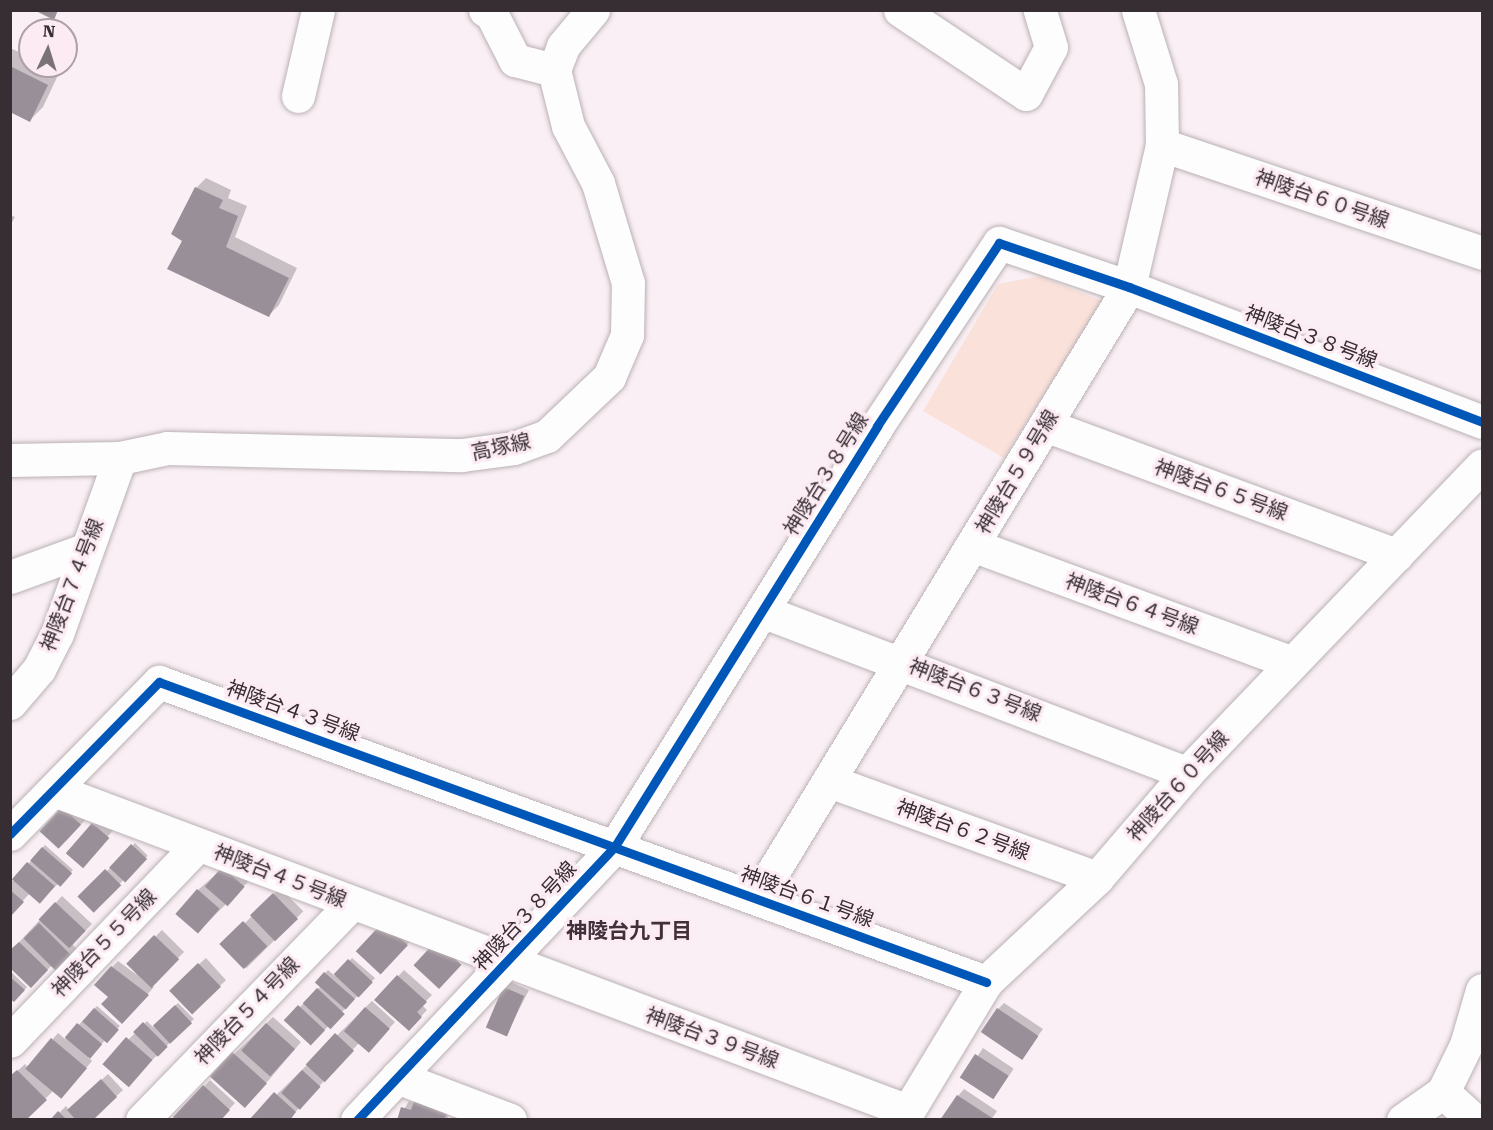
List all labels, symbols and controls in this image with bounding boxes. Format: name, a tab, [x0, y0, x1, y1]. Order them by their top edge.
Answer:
north arrow	[18, 18, 78, 78]
text: N	[42, 22, 56, 41]
street label: 神陵台６０号線	[1252, 165, 1392, 233]
street label: 神陵台３８号線	[1241, 301, 1381, 373]
street label: 神陵台５９号線	[971, 406, 1063, 538]
street label: 神陵台３８号線	[779, 408, 873, 540]
street label: 高塚線	[469, 429, 533, 465]
street label: 神陵台６５号線	[1151, 455, 1291, 525]
street label: 神陵台７４号線	[36, 515, 108, 655]
street label: 神陵台６４号線	[1062, 569, 1202, 639]
street label: 神陵台６３号線	[905, 654, 1045, 726]
street label: 神陵台４３号線	[223, 676, 363, 746]
street label: 神陵台６０号線	[1122, 726, 1234, 846]
street label: 神陵台６２号線	[893, 795, 1033, 865]
street label: 神陵台４５号線	[210, 840, 350, 912]
street label: 神陵台３８号線	[468, 857, 582, 975]
street label: 神陵台６１号線	[737, 862, 877, 932]
street label: 神陵台５５号線	[47, 884, 161, 1002]
district label: 神陵台九丁目	[566, 918, 692, 944]
street label: 神陵台５４号線	[190, 952, 304, 1070]
street label: 神陵台３９号線	[642, 1003, 782, 1073]

